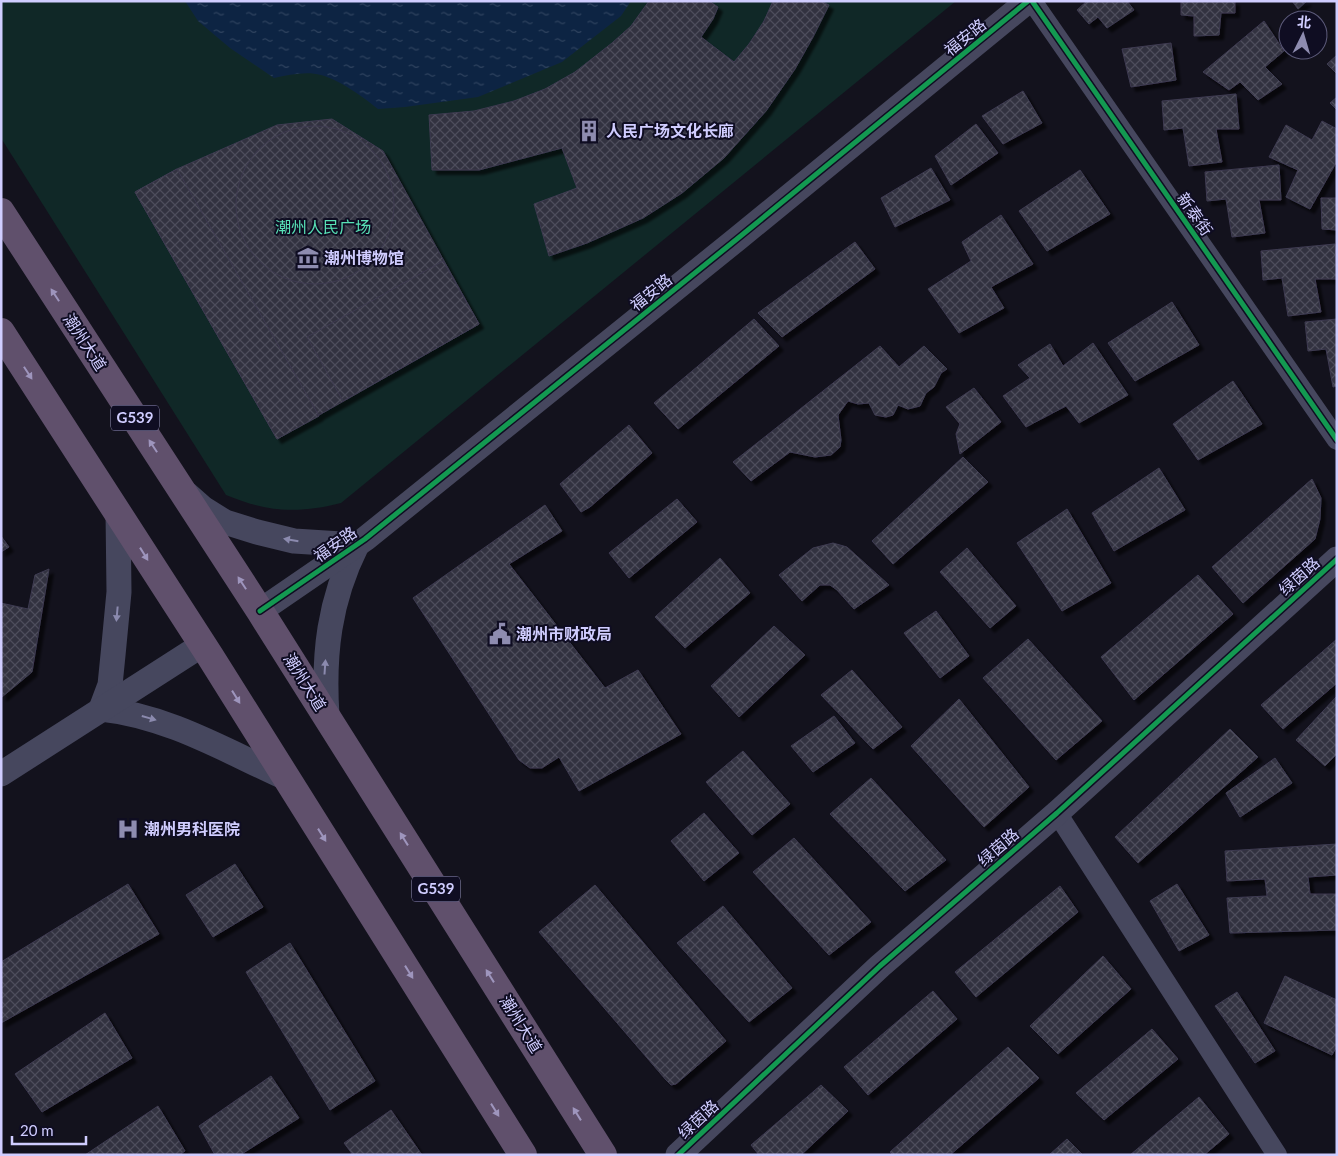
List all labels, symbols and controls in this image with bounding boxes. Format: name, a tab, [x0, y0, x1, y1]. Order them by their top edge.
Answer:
north arrow	[1278, 10, 1328, 60]
text: 北	[1296, 12, 1312, 31]
street label: 福安路	[940, 14, 989, 59]
building icon: 人民广场文化长廊	[576, 118, 602, 144]
place label: 人民广场文化长廊	[606, 121, 734, 140]
street label: 新泰街	[1174, 189, 1217, 239]
park label: 潮州人民广场	[275, 217, 371, 236]
museum icon: 潮州博物馆	[295, 245, 321, 271]
place label: 潮州博物馆	[324, 248, 404, 267]
street label: 福安路	[626, 269, 675, 314]
one-way arrow	[50, 289, 60, 302]
street label: 潮州大道	[60, 310, 111, 374]
one-way arrow	[23, 366, 32, 380]
road number: G539	[111, 406, 159, 430]
one-way arrow	[148, 440, 158, 453]
street label: 福安路	[310, 522, 360, 565]
one-way arrow	[282, 535, 298, 543]
one-way arrow	[139, 547, 149, 560]
street label: 绿茵路	[1274, 553, 1323, 599]
one-way arrow	[237, 576, 246, 589]
one-way arrow	[112, 606, 120, 622]
public building icon: 潮州市财政局	[487, 621, 513, 647]
place label: 潮州市财政局	[516, 624, 612, 643]
street label: 潮州大道	[280, 650, 330, 714]
one-way arrow	[322, 659, 330, 675]
one-way arrow	[231, 691, 240, 704]
one-way arrow	[141, 715, 156, 723]
hospital icon: 潮州男科医院	[115, 816, 141, 842]
place label: 潮州男科医院	[144, 819, 240, 838]
street label: 绿茵路	[973, 824, 1022, 870]
one-way arrow	[317, 828, 327, 841]
one-way arrow	[399, 832, 408, 845]
road number: G539	[412, 876, 460, 902]
one-way arrow	[404, 966, 413, 979]
one-way arrow	[486, 969, 495, 983]
street label: 潮州大道	[496, 992, 546, 1056]
street label: 绿茵路	[674, 1095, 722, 1142]
one-way arrow	[490, 1103, 500, 1117]
one-way arrow	[572, 1107, 582, 1120]
scale bar	[12, 1114, 86, 1146]
text: 20 m	[20, 1121, 54, 1139]

